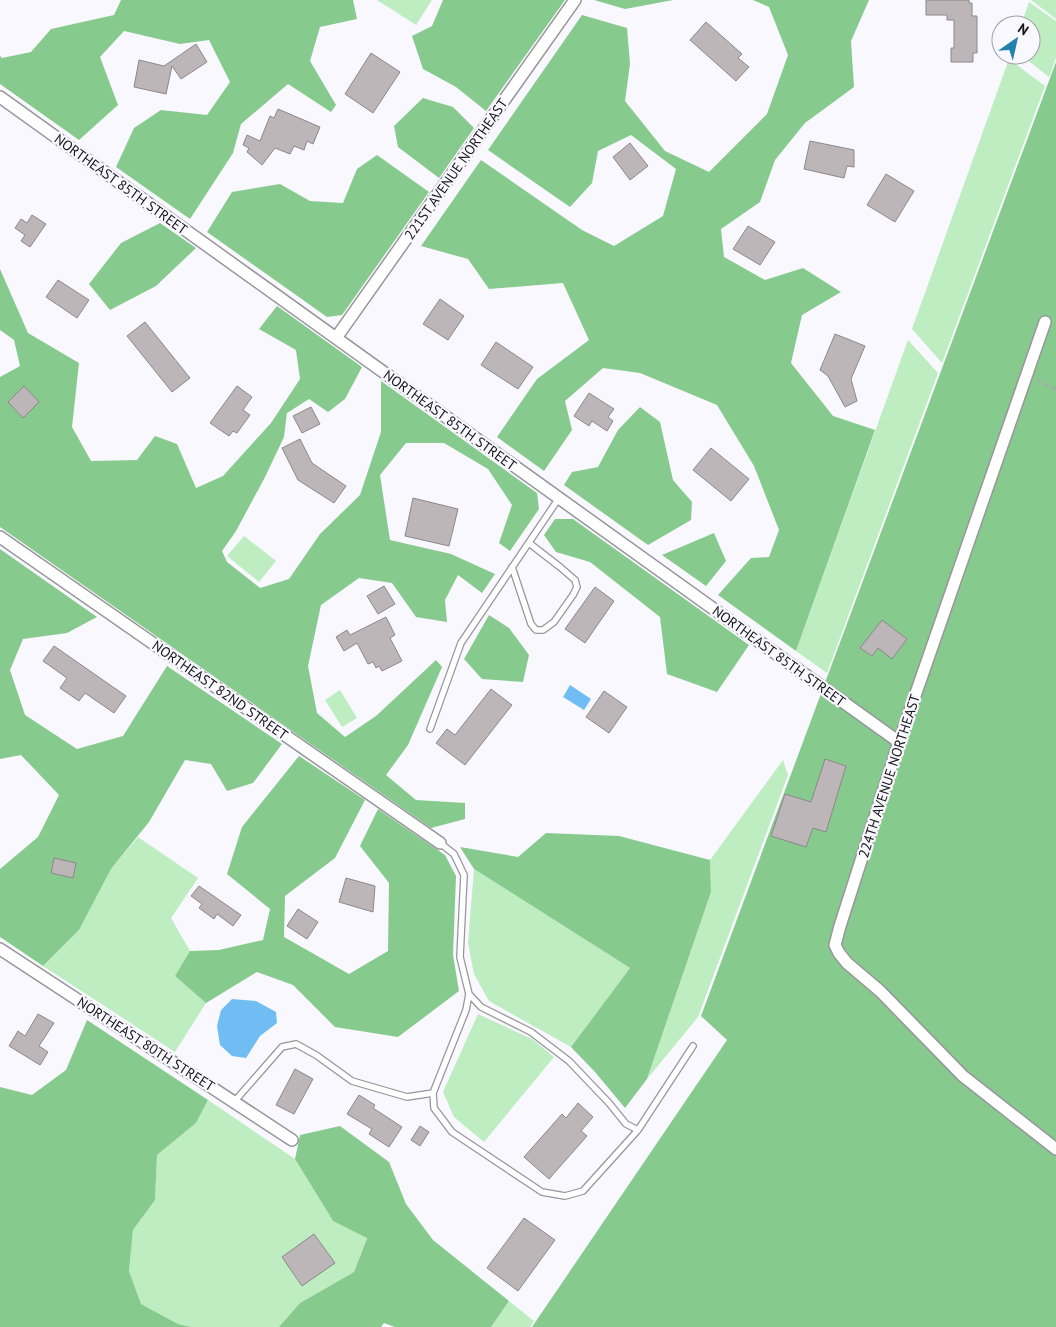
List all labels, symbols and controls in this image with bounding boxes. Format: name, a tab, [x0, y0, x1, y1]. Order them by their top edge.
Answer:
north arrow	[991, 15, 1041, 65]
text: N	[1014, 19, 1032, 39]
street label: 221ST AVENUE NORTHEAST	[400, 95, 512, 243]
street label: NORTHEAST 85TH STREET	[51, 130, 191, 239]
street label: NORTHEAST 85TH STREET	[380, 366, 520, 475]
street label: NORTHEAST 85TH STREET	[709, 602, 849, 711]
street label: NORTHEAST 82ND STREET	[149, 636, 292, 744]
street label: 224TH AVENUE NORTHEAST	[854, 692, 924, 860]
street label: NORTHEAST 80TH STREET	[74, 993, 218, 1095]

